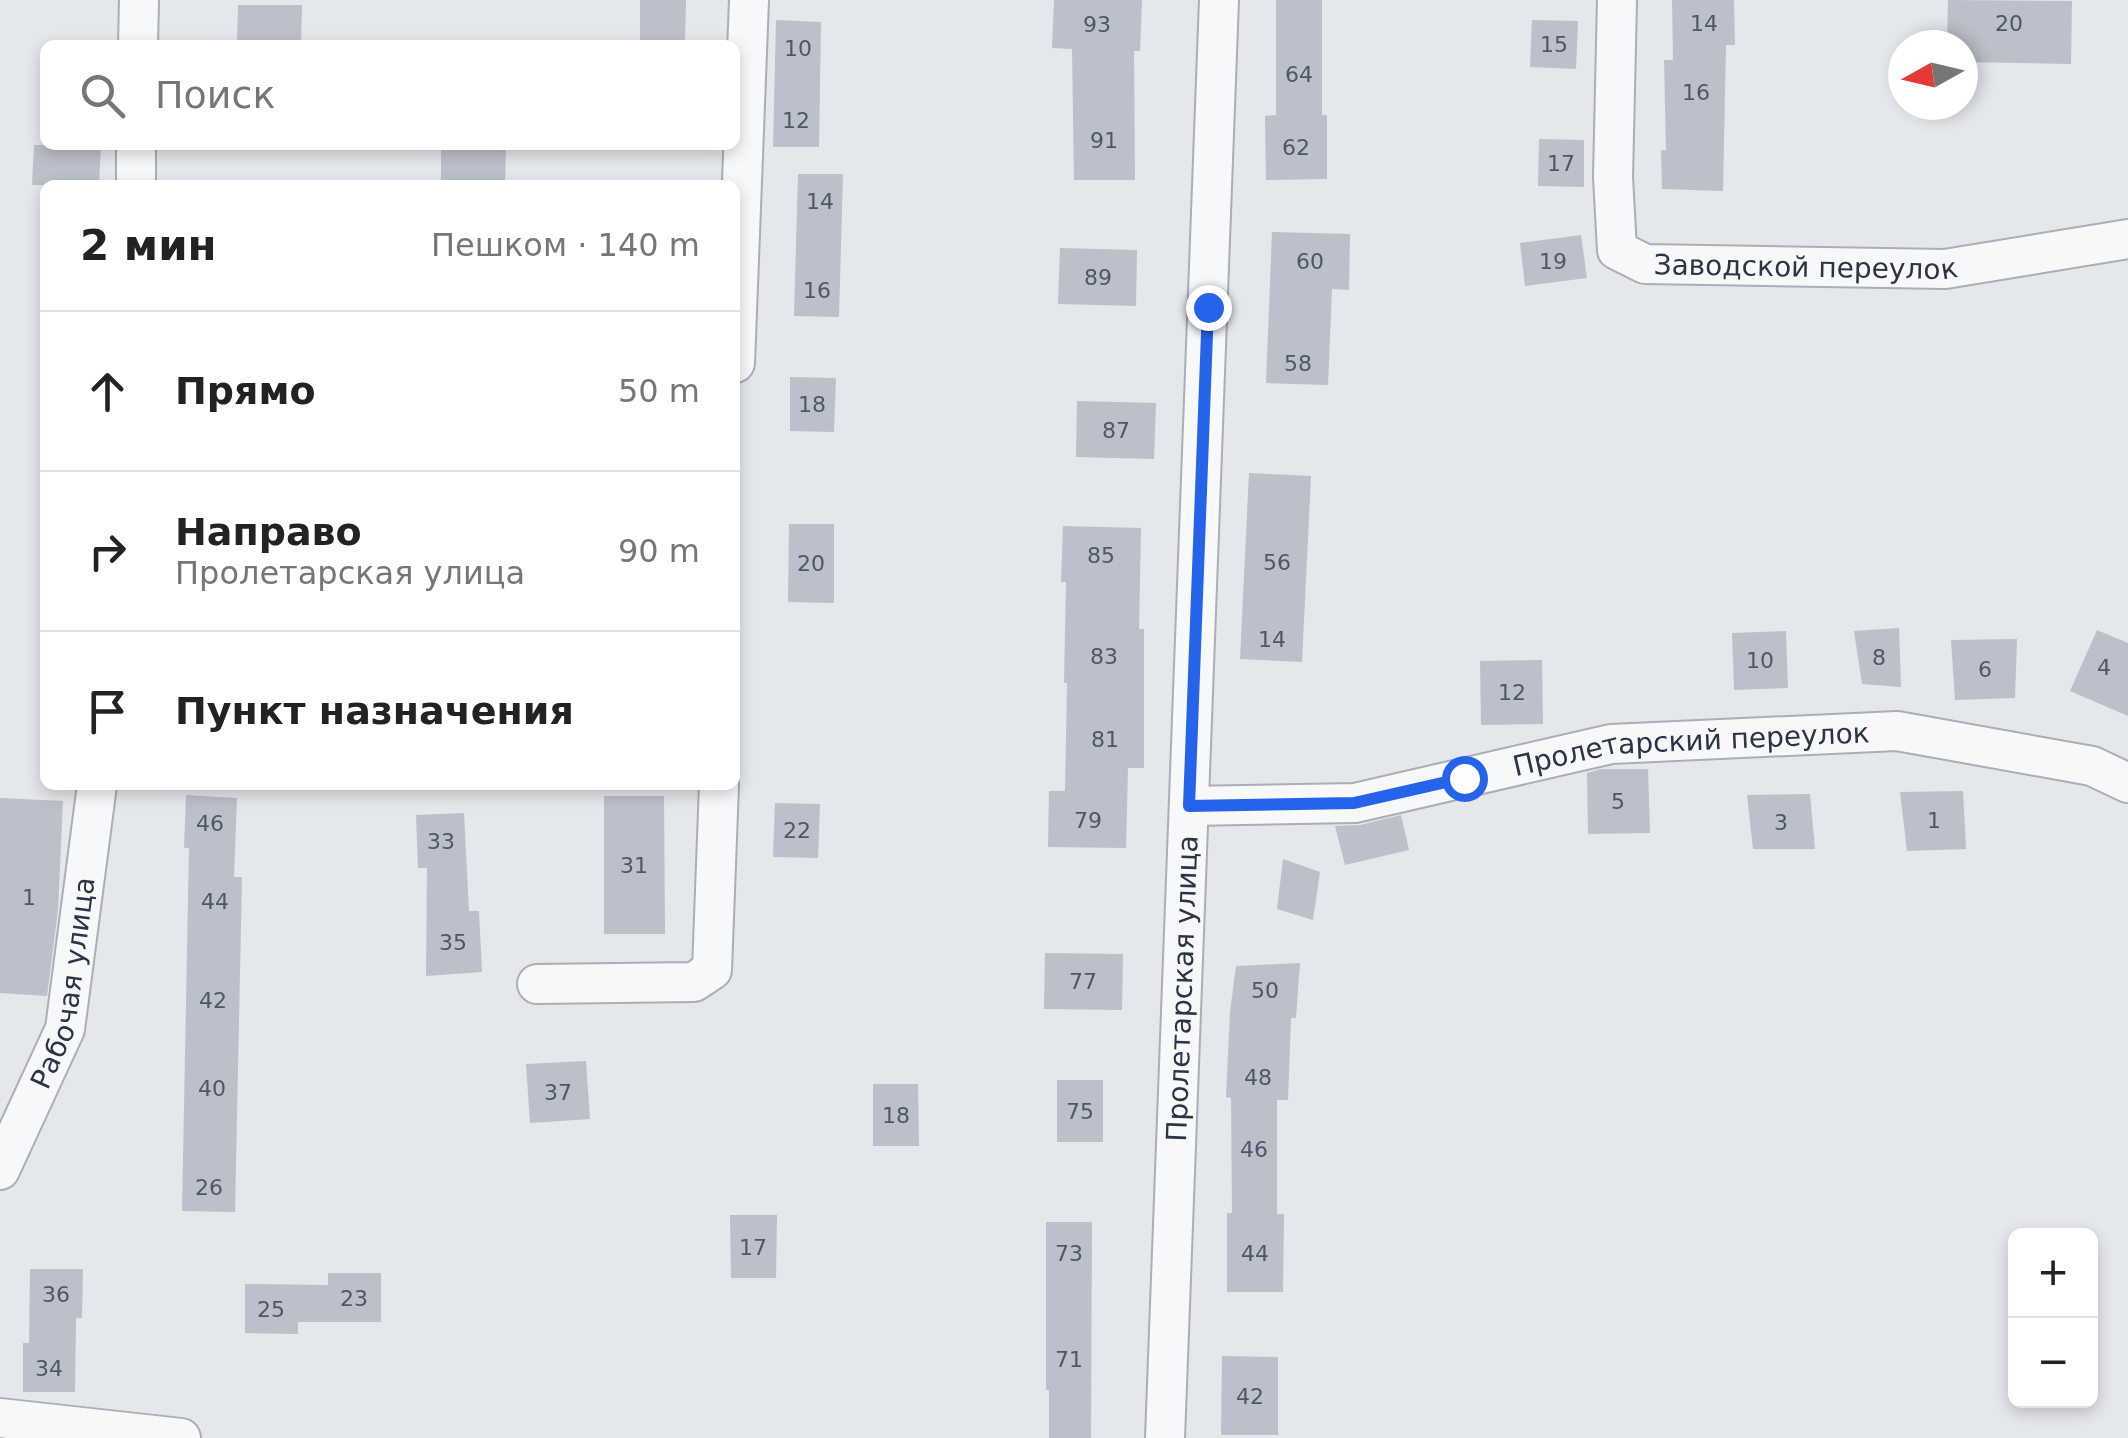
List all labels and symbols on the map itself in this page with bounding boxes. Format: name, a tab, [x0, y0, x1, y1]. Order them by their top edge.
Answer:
house number: 14	[1690, 11, 1718, 36]
house number: 20	[1995, 11, 2023, 36]
house number: 93	[1083, 12, 1111, 37]
north arrow	[1888, 30, 1978, 120]
house number: 15	[1540, 32, 1568, 57]
house number: 10	[784, 36, 812, 61]
house number: 64	[1285, 62, 1313, 87]
house number: 16	[1682, 80, 1710, 105]
house number: 12	[782, 108, 810, 133]
house number: 91	[1090, 128, 1118, 153]
house number: 62	[1282, 135, 1310, 160]
house number: 17	[1547, 151, 1575, 176]
house number: 14	[806, 189, 834, 214]
street label: Заводской переулок	[1653, 248, 1960, 286]
house number: 60	[1296, 249, 1324, 274]
house number: 19	[1539, 249, 1567, 274]
house number: 89	[1084, 265, 1112, 290]
house number: 16	[803, 278, 831, 303]
route end	[1186, 285, 1232, 331]
house number: 58	[1284, 351, 1312, 376]
house number: 18	[798, 392, 826, 417]
house number: 87	[1102, 418, 1130, 443]
house number: 85	[1087, 543, 1115, 568]
house number: 56	[1263, 550, 1291, 575]
house number: 20	[797, 551, 825, 576]
house number: 14	[1258, 627, 1286, 652]
house number: 83	[1090, 644, 1118, 669]
house number: 8	[1872, 645, 1886, 670]
house number: 10	[1746, 648, 1774, 673]
house number: 4	[2097, 655, 2111, 680]
house number: 6	[1978, 657, 1992, 682]
house number: 12	[1498, 680, 1526, 705]
street label: Пролетарский переулок	[1510, 716, 1870, 783]
house number: 81	[1091, 727, 1119, 752]
route start	[1442, 756, 1488, 802]
house number: 5	[1611, 789, 1625, 814]
house number: 79	[1074, 808, 1102, 833]
house number: 1	[1927, 808, 1941, 833]
house number: 3	[1774, 810, 1788, 835]
house number: 46	[196, 811, 224, 836]
house number: 22	[783, 818, 811, 843]
house number: 33	[427, 829, 455, 854]
street label: Пролетарская улица	[1160, 835, 1204, 1142]
house number: 31	[620, 853, 648, 878]
street label: Рабочая улица	[23, 875, 101, 1094]
house number: 1	[22, 885, 36, 910]
house number: 44	[201, 889, 229, 914]
house number: 35	[439, 930, 467, 955]
house number: 77	[1069, 969, 1097, 994]
house number: 50	[1251, 978, 1279, 1003]
house number: 42	[199, 988, 227, 1013]
house number: 48	[1244, 1065, 1272, 1090]
house number: 40	[198, 1076, 226, 1101]
house number: 37	[544, 1080, 572, 1105]
house number: 75	[1066, 1099, 1094, 1124]
house number: 18	[882, 1103, 910, 1128]
house number: 46	[1240, 1137, 1268, 1162]
house number: 26	[195, 1175, 223, 1200]
house number: 17	[739, 1235, 767, 1260]
house number: 73	[1055, 1241, 1083, 1266]
house number: 44	[1241, 1241, 1269, 1266]
house number: 36	[42, 1282, 70, 1307]
house number: 23	[340, 1286, 368, 1311]
house number: 25	[257, 1297, 285, 1322]
house number: 71	[1055, 1347, 1083, 1372]
house number: 34	[35, 1356, 63, 1381]
house number: 42	[1236, 1384, 1264, 1409]

